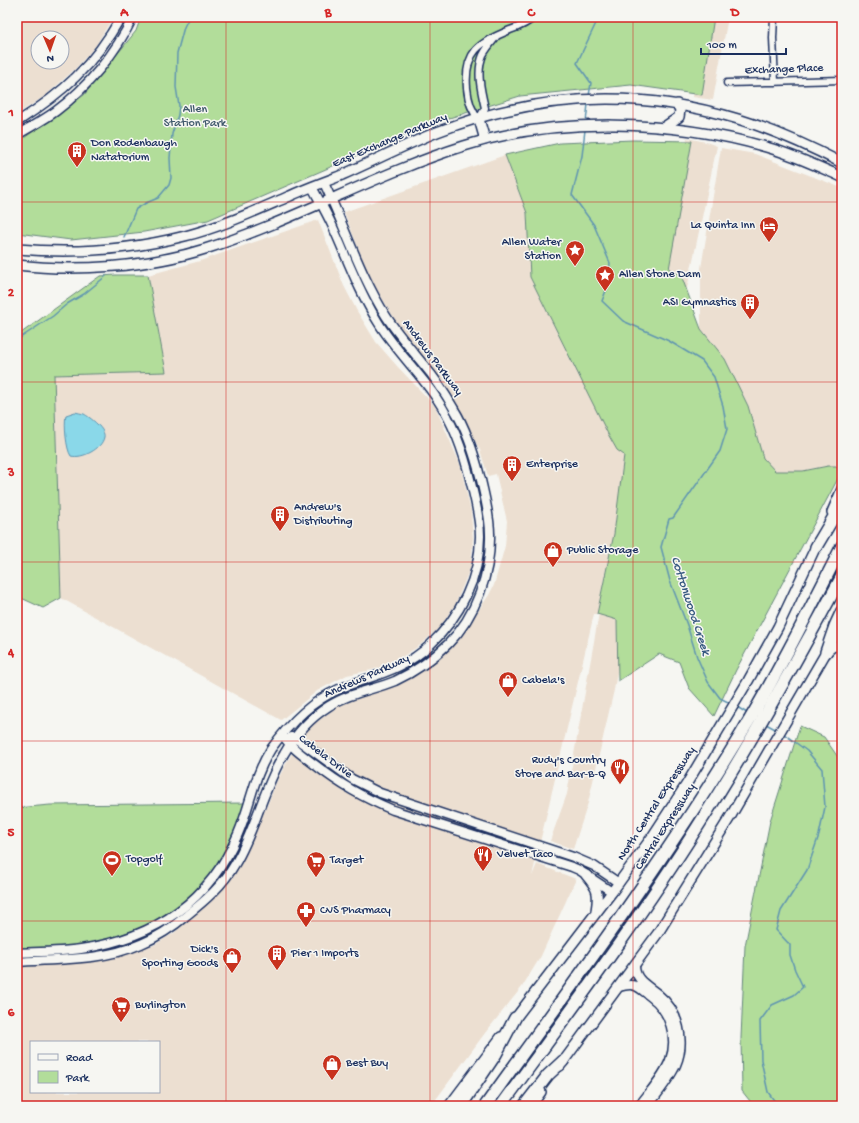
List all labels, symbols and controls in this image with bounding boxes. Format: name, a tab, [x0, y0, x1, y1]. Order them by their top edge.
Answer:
text: A	[119, 6, 129, 21]
text: B	[324, 6, 333, 21]
text: C	[526, 6, 536, 21]
text: D	[730, 6, 740, 21]
north arrow	[30, 30, 70, 70]
scale bar	[701, 30, 786, 56]
text: 100 m	[706, 39, 737, 53]
text: N	[46, 52, 54, 64]
street label: Exchange Place	[744, 62, 824, 78]
park label: Allen Station Park	[164, 103, 228, 131]
text: 1	[7, 106, 14, 121]
street label: East Exchange Parkway	[330, 110, 450, 172]
place label: Don Rodenbaugh Natatorium	[90, 137, 177, 165]
building icon: Don Rodenbaugh Natatorium	[66, 140, 88, 168]
hotel icon: La Quinta Inn	[758, 215, 780, 243]
place label: La Quinta Inn	[690, 219, 755, 233]
place label: Allen Water Station	[502, 236, 563, 264]
place icon: Allen Water Station	[564, 239, 586, 267]
place icon: Allen Stone Dam	[594, 264, 616, 292]
place label: Allen Stone Dam	[619, 268, 701, 282]
text: 2	[8, 286, 15, 301]
building icon: ASI Gymnastics	[739, 292, 761, 320]
place label: ASI Gymnastics	[663, 296, 737, 310]
street label: Andrews Parkway	[399, 317, 465, 399]
building icon: Enterprise	[501, 454, 523, 482]
place label: Enterprise	[526, 458, 579, 472]
text: 3	[7, 466, 15, 481]
place label: Andrew's Distributing	[293, 501, 353, 529]
building icon: Andrew's Distributing	[269, 504, 291, 532]
shop icon: Public Storage	[542, 540, 564, 568]
place label: Public Storage	[566, 544, 639, 558]
water label: Cottonwood Creek	[667, 555, 713, 658]
text: 4	[7, 646, 15, 661]
street label: Andrews Parkway	[322, 652, 412, 702]
shop icon: Cabela's	[497, 670, 519, 698]
place label: Cabela's	[522, 674, 565, 688]
street label: Cabela Drive	[295, 732, 355, 782]
street label: North Central Expressway	[615, 744, 699, 864]
place label: Rudy's Country Store and Bar-B-Q	[515, 754, 606, 782]
restaurant icon: Rudy's Country Store and Bar-B-Q	[609, 757, 631, 785]
street label: Central Expressway	[633, 781, 699, 873]
text: 5	[8, 826, 15, 841]
restaurant icon: Velvet Taco	[472, 844, 494, 872]
place label: Velvet Taco	[496, 848, 553, 862]
sports icon: Topgolf	[101, 849, 123, 877]
supermarket icon: Target	[305, 850, 327, 878]
place label: Topgolf	[125, 853, 163, 867]
place label: Target	[329, 854, 365, 868]
pharmacy icon: CVS Pharmacy	[295, 900, 317, 928]
place label: CVS Pharmacy	[320, 904, 391, 918]
place label: Dick's Sporting Goods	[142, 943, 219, 971]
building icon: Pier 1 Imports	[266, 943, 288, 971]
shop icon: Dick's Sporting Goods	[221, 946, 243, 974]
place label: Pier 1 Imports	[290, 947, 359, 961]
supermarket icon: Burlington	[110, 995, 132, 1023]
place label: Burlington	[134, 999, 186, 1013]
text: 6	[8, 1006, 15, 1021]
legend	[30, 1041, 160, 1093]
text: Road	[66, 1052, 93, 1066]
shop icon: Best Buy	[321, 1053, 343, 1081]
place label: Best Buy	[345, 1057, 388, 1071]
text: Park	[65, 1072, 91, 1086]

